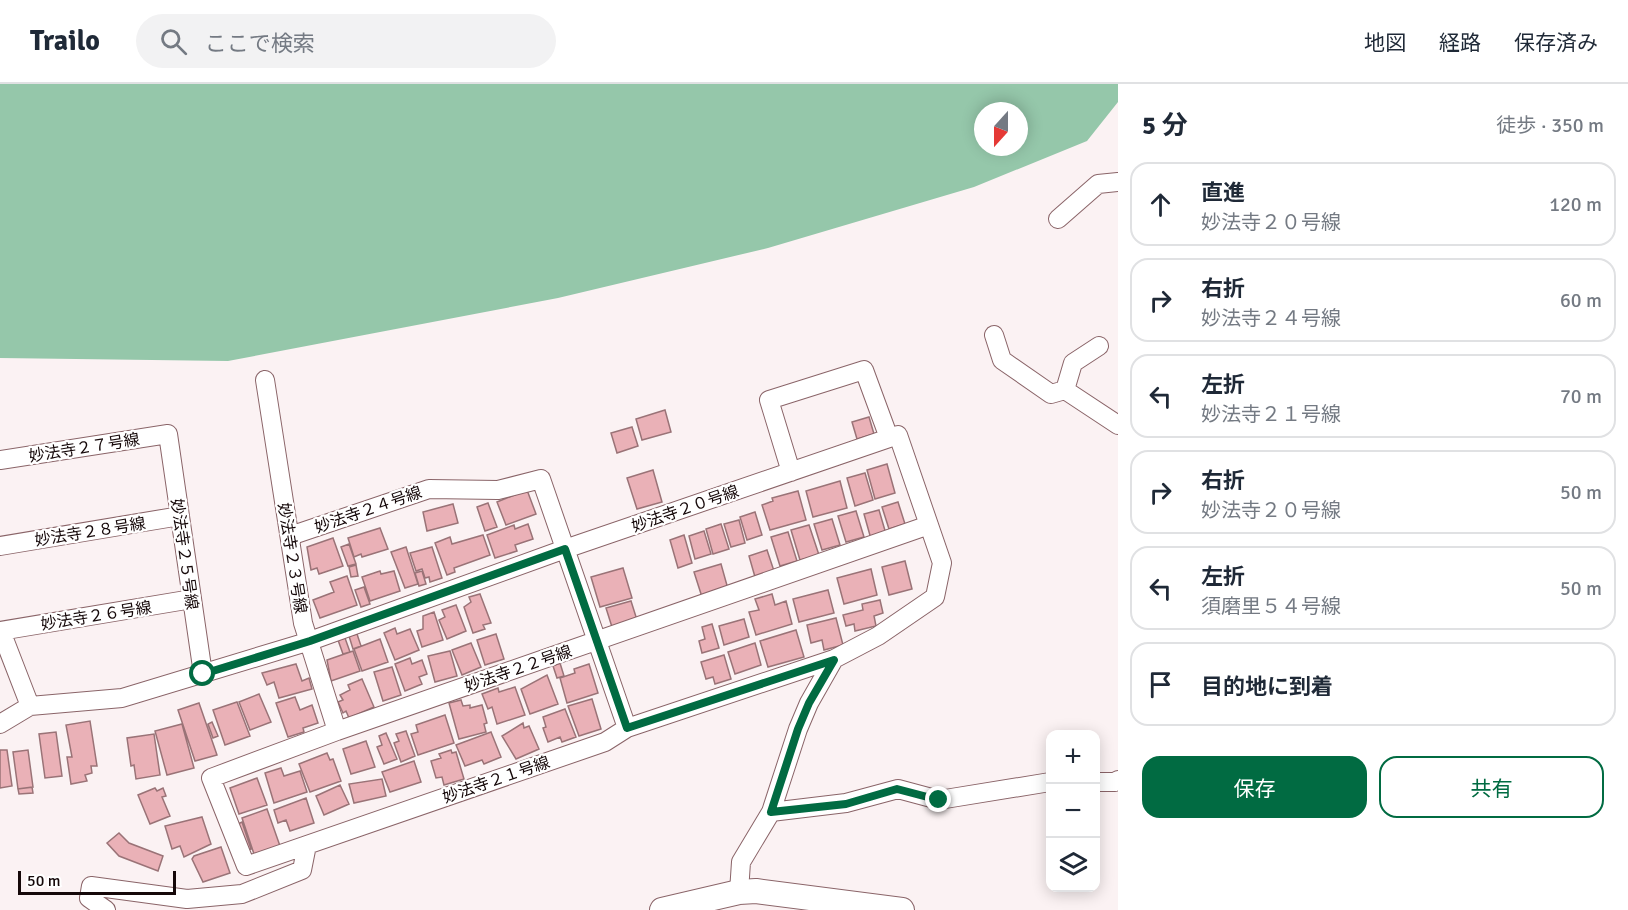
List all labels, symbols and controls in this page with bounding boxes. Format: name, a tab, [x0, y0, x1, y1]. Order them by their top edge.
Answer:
search box	[136, 14, 556, 68]
text: Trailo	[30, 24, 100, 58]
icon: search	[157, 25, 190, 58]
text: ここで検索	[205, 30, 315, 57]
text: 地図	[1364, 30, 1406, 56]
text: 経路	[1439, 30, 1481, 56]
text: 保存済み	[1514, 30, 1598, 56]
north arrow	[974, 102, 1028, 156]
text: 5 分	[1142, 110, 1188, 142]
text: 徒歩 · 350 m	[1496, 113, 1604, 138]
text: 直進	[1201, 179, 1245, 206]
icon: ahead	[1144, 188, 1177, 221]
text: 120 m	[1549, 192, 1602, 217]
text: 妙法寺２０号線	[1201, 210, 1341, 235]
text: 右折	[1201, 275, 1245, 302]
icon: right	[1144, 284, 1177, 317]
text: 60 m	[1560, 288, 1602, 313]
text: 妙法寺２４号線	[1201, 306, 1341, 331]
text: 左折	[1201, 371, 1245, 398]
icon: left	[1144, 380, 1177, 413]
text: 70 m	[1560, 384, 1602, 409]
text: 妙法寺２１号線	[1201, 402, 1341, 427]
street label: 妙法寺２７号線	[27, 429, 141, 467]
text: 右折	[1201, 467, 1245, 494]
icon: right	[1144, 476, 1177, 509]
text: 50 m	[1560, 480, 1602, 505]
street label: 妙法寺２０号線	[629, 481, 742, 537]
street label: 妙法寺２４号線	[312, 482, 425, 538]
street label: 妙法寺２５号線	[166, 497, 202, 611]
text: 妙法寺２０号線	[1201, 498, 1341, 523]
street label: 妙法寺２３号線	[273, 501, 311, 615]
street label: 妙法寺２８号線	[33, 513, 147, 551]
text: 左折	[1201, 563, 1245, 590]
icon: left	[1144, 572, 1177, 605]
text: 50 m	[1560, 576, 1602, 601]
text: 須磨里５４号線	[1201, 594, 1341, 619]
street label: 妙法寺２６号線	[39, 597, 153, 635]
street label: 妙法寺２２号線	[462, 641, 575, 697]
route start	[189, 660, 215, 686]
icon: arrive	[1144, 668, 1177, 701]
text: 目的地に到着	[1201, 673, 1333, 700]
map controls	[1046, 730, 1100, 892]
button: +	[1046, 730, 1100, 784]
street label: 妙法寺２１号線	[440, 752, 553, 808]
button: 保存	[1142, 756, 1367, 818]
button: 共有	[1379, 756, 1604, 818]
button: −	[1046, 784, 1100, 838]
route end	[925, 786, 951, 812]
button: layers	[1046, 838, 1100, 892]
scale bar	[18, 868, 176, 896]
text: 50 m	[27, 871, 61, 891]

